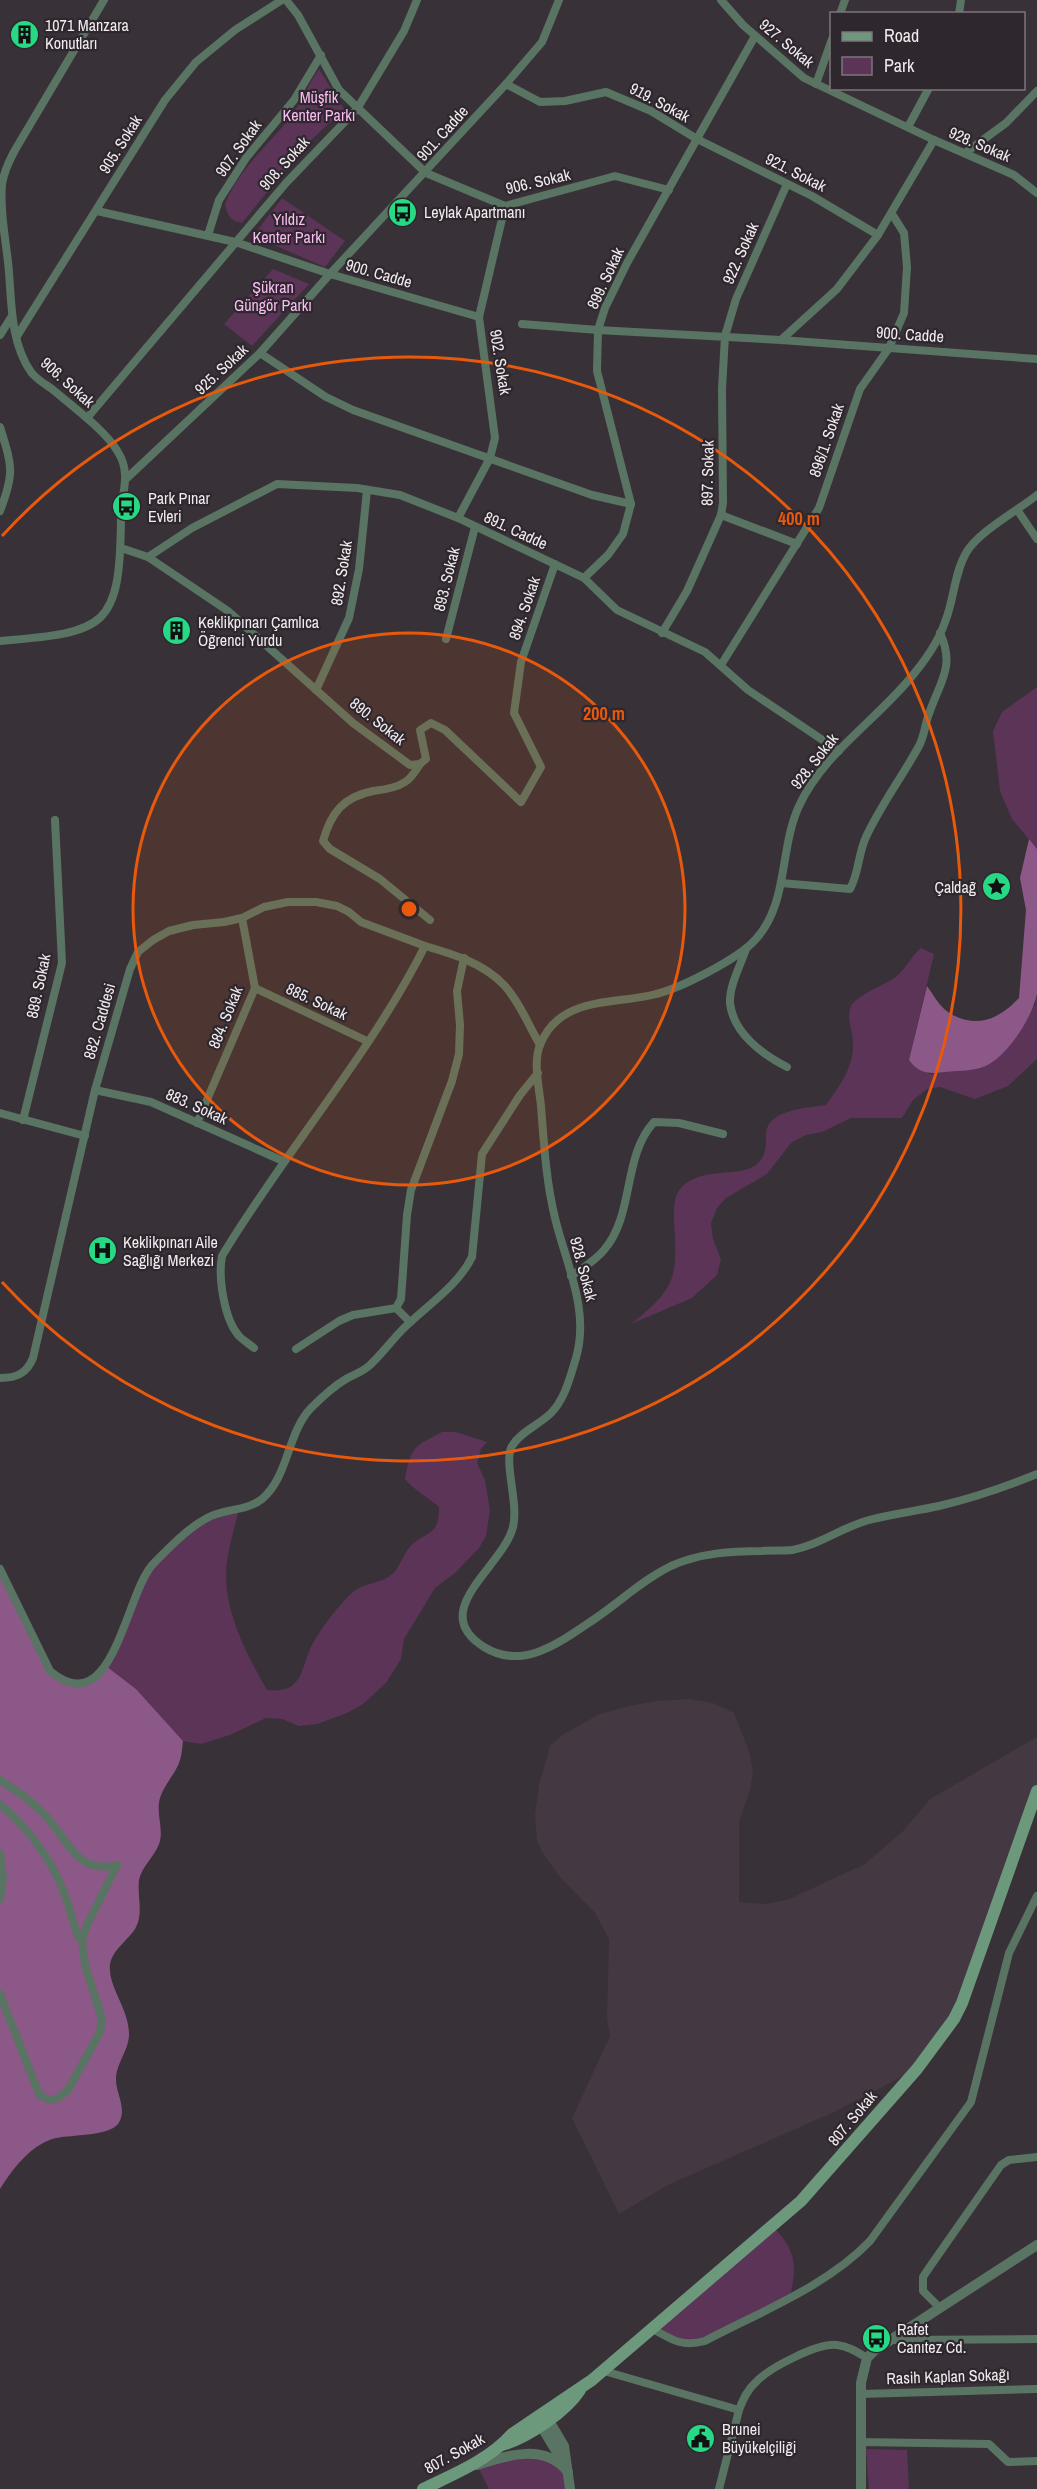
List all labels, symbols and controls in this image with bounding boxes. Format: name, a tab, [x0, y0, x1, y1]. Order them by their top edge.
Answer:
legend	[830, 12, 1025, 90]
street label: 927. Sokak	[755, 13, 820, 73]
place label: 1071 Manzara Konutları	[45, 14, 130, 54]
building icon: 1071 Manzara Konutları	[8, 18, 40, 50]
text: Road	[884, 23, 919, 48]
text: Park	[884, 53, 915, 78]
street label: 919. Sokak	[626, 77, 695, 127]
park label: Müşfik Kenter Parkı	[283, 86, 355, 126]
street label: 901. Cadde	[411, 100, 473, 166]
street label: 905. Sokak	[93, 110, 147, 178]
street label: 907. Sokak	[210, 115, 266, 181]
street label: 928. Sokak	[945, 121, 1015, 167]
street label: 908. Sokak	[254, 131, 314, 195]
street label: 921. Sokak	[762, 147, 831, 197]
street label: 906. Sokak	[504, 163, 573, 199]
bus stop icon: Leylak Apartmanı	[387, 196, 419, 228]
place label: Leylak Apartmanı	[424, 201, 525, 223]
park label: Yıldız Kenter Parkı	[253, 208, 325, 248]
street label: 922. Sokak	[717, 218, 764, 287]
street label: 899. Sokak	[581, 243, 629, 312]
street label: 900. Cadde	[343, 253, 415, 293]
park label: Şükran Güngör Parkı	[234, 276, 312, 316]
street label: 900. Cadde	[875, 321, 945, 347]
street label: 902. Sokak	[485, 328, 517, 397]
street label: 925. Sokak	[189, 338, 253, 399]
street label: 906. Sokak	[36, 352, 100, 412]
street label: 896/1. Sokak	[803, 400, 849, 480]
street label: 897. Sokak	[695, 440, 719, 506]
place label: Park Pınar Evleri	[148, 487, 211, 527]
bus stop icon: Park Pınar Evleri	[111, 491, 143, 523]
street label: 891. Cadde	[481, 506, 551, 554]
text: 400 m	[778, 506, 820, 531]
street label: 892. Sokak	[325, 538, 357, 607]
street label: 893. Sokak	[427, 544, 465, 614]
street label: 894. Sokak	[503, 573, 545, 643]
place label: Keklikpınarı Çamlıca Öğrenci Yurdu	[198, 611, 320, 651]
building icon: Keklikpınarı Çamlıca Öğrenci Yurdu	[161, 615, 193, 647]
street label: 890. Sokak	[345, 692, 411, 750]
text: 200 m	[583, 701, 625, 726]
street label: 928. Sokak	[785, 728, 843, 794]
place icon: Çaldağ	[981, 871, 1013, 903]
place label: Çaldağ	[934, 876, 977, 898]
centre of rings	[399, 899, 419, 919]
street label: 889. Sokak	[20, 951, 56, 1020]
street label: 885. Sokak	[283, 977, 352, 1025]
street label: 882. Caddesi	[78, 980, 120, 1062]
street label: 884. Sokak	[203, 982, 248, 1052]
street label: 883. Sokak	[163, 1083, 232, 1130]
place label: Keklikpınarı Aile Sağlığı Merkezi	[123, 1231, 218, 1271]
street label: 928. Sokak	[565, 1234, 603, 1304]
hospital icon: Keklikpınarı Aile Sağlığı Merkezi	[86, 1235, 118, 1267]
street label: 807. Sokak	[822, 2085, 882, 2150]
place label: Rafet Canıtez Cd.	[897, 2318, 966, 2358]
bus stop icon: Rafet Canıtez Cd.	[860, 2322, 892, 2354]
street label: Rasih Kaplan Sokağı	[886, 2363, 1010, 2389]
place label: Brunei Büyükelçiliği	[722, 2418, 796, 2458]
public building icon: Brunei Büyükelçiliği	[685, 2422, 717, 2454]
street label: 807. Sokak	[420, 2427, 488, 2479]

